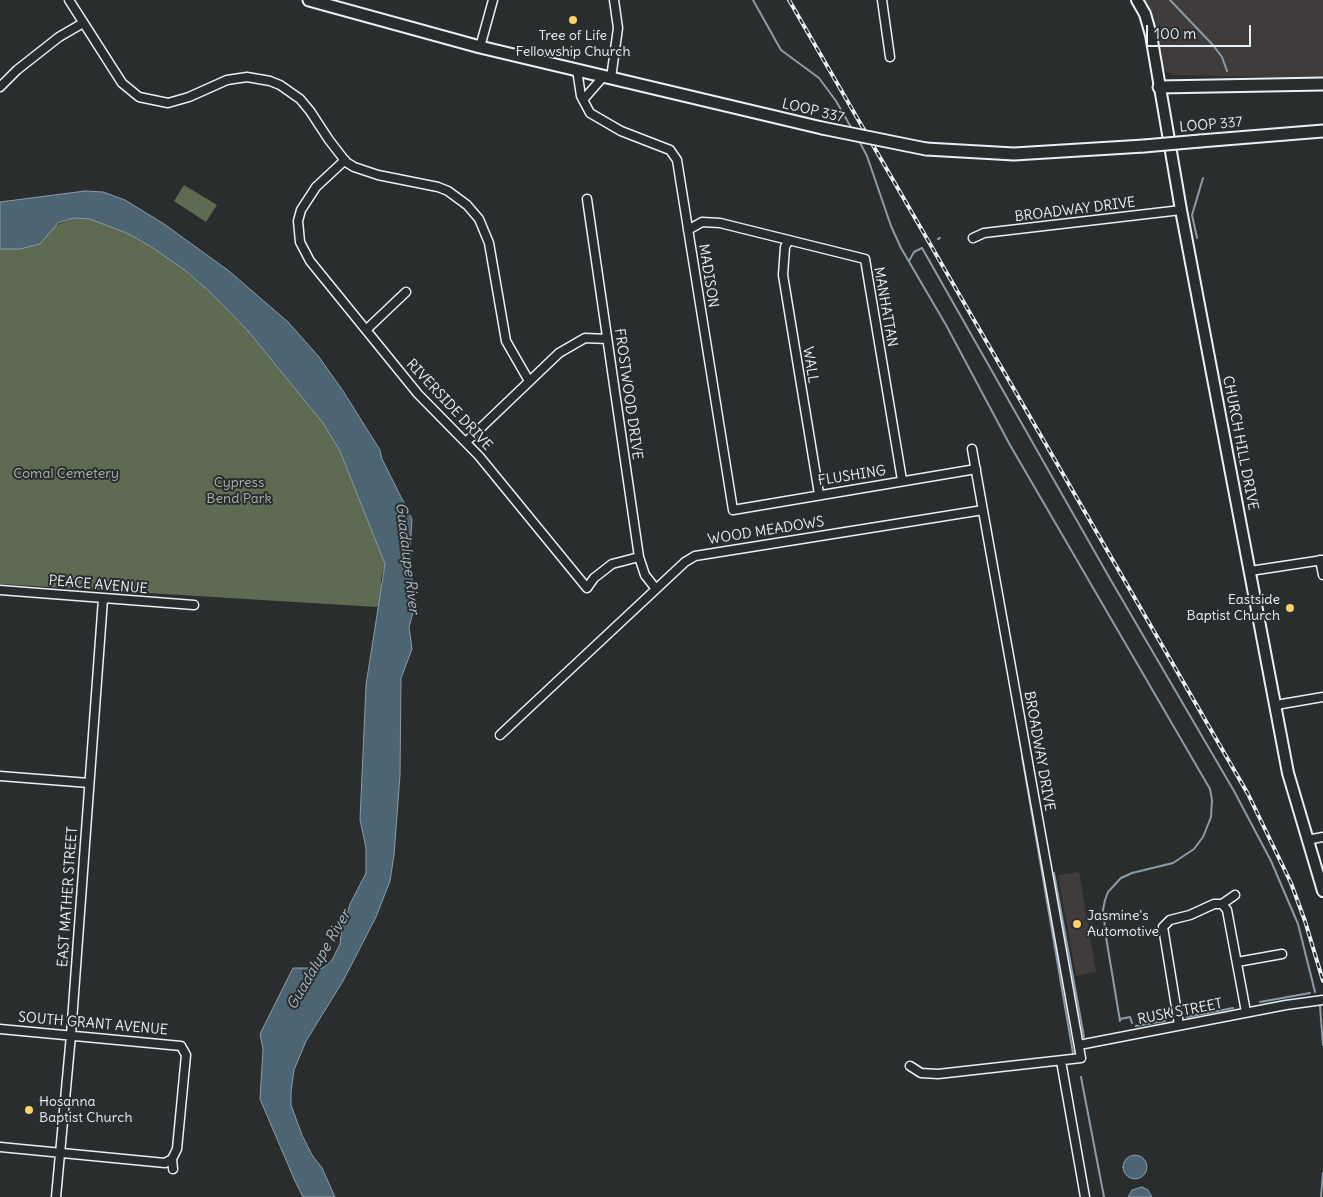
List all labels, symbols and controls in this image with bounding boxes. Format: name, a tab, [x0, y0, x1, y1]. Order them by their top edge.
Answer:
marker: Tree of Life Fellowship Church	[567, 14, 579, 26]
scale bar	[1148, 15, 1253, 47]
text: 100 m	[1154, 24, 1196, 43]
place label: Tree of Life Fellowship Church	[516, 28, 630, 60]
street label: LOOP 337	[780, 96, 846, 126]
street label: LOOP 337	[1179, 114, 1243, 136]
street label: BROADWAY DRIVE	[1014, 194, 1136, 226]
street label: MADISON	[695, 243, 721, 309]
street label: MANHATTAN	[870, 266, 900, 348]
street label: FROSTWOOD DRIVE	[610, 327, 646, 461]
street label: WALL	[799, 346, 821, 384]
street label: RIVERSIDE DRIVE	[403, 356, 495, 454]
street label: CHURCH HILL DRIVE	[1219, 374, 1261, 512]
street label: FLUSHING	[817, 462, 887, 490]
park label: Comal Cemetery	[13, 466, 119, 482]
park label: Cypress Bend Park	[206, 475, 272, 508]
water label: Guadalupe River	[391, 501, 423, 615]
street label: WOOD MEADOWS	[707, 514, 825, 548]
street label: PEACE AVENUE	[48, 572, 148, 598]
place label: Eastside Baptist Church	[1186, 592, 1280, 624]
marker: Eastside Baptist Church	[1284, 602, 1296, 614]
street label: BROADWAY DRIVE	[1020, 690, 1058, 812]
street label: EAST MATHER STREET	[55, 826, 81, 968]
water label: Guadalupe River	[283, 907, 355, 1013]
place label: Jasmine's Automotive	[1087, 908, 1159, 940]
marker: Jasmine's Automotive	[1071, 918, 1083, 930]
street label: RUSK STREET	[1136, 996, 1224, 1028]
street label: SOUTH GRANT AVENUE	[17, 1009, 169, 1039]
place label: Hosanna Baptist Church	[39, 1094, 133, 1126]
marker: Hosanna Baptist Church	[23, 1104, 35, 1116]

